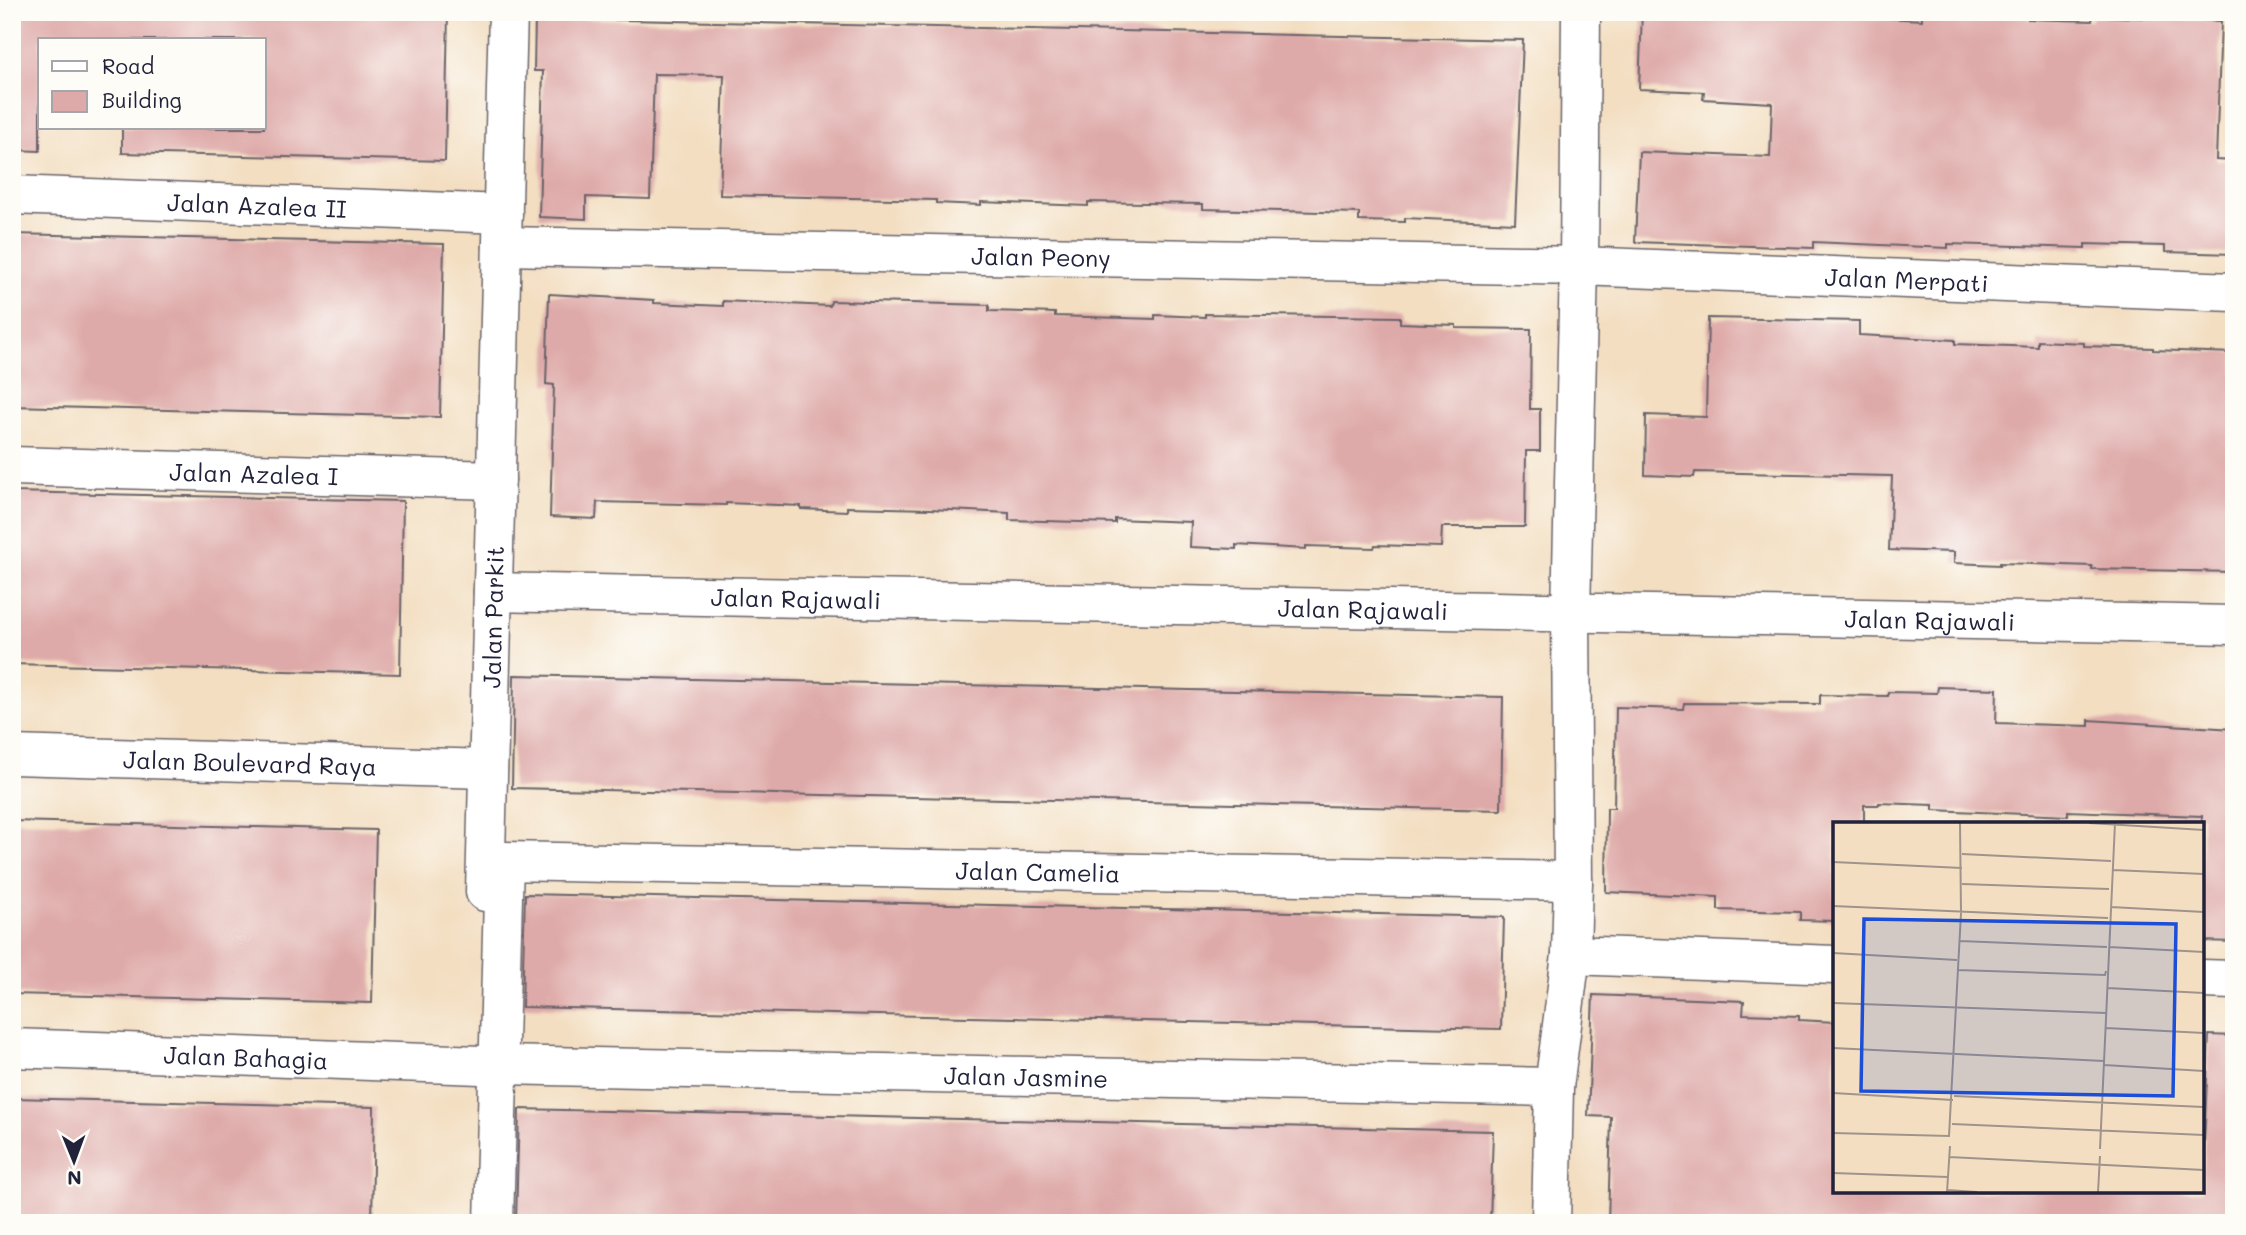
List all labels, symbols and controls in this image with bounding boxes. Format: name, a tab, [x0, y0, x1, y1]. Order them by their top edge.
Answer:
legend	[38, 38, 266, 130]
text: Road	[102, 52, 154, 79]
text: Building	[102, 86, 182, 113]
street label: Jalan Azalea II	[166, 186, 347, 223]
street label: Jalan Peony	[971, 239, 1111, 273]
street label: Jalan Merpati	[1824, 260, 1989, 298]
street label: Jalan Azalea I	[169, 455, 339, 491]
street label: Jalan Parkit	[475, 545, 510, 689]
street label: Jalan Rajawali	[710, 581, 881, 615]
street label: Jalan Rajawali	[1277, 591, 1448, 626]
street label: Jalan Rajawali	[1844, 602, 2015, 636]
street label: Jalan Boulevard Raya	[123, 743, 377, 781]
inset map	[1833, 822, 2204, 1193]
street label: Jalan Camelia	[955, 854, 1120, 888]
street label: Jalan Bahagia	[163, 1038, 329, 1075]
street label: Jalan Jasmine	[943, 1059, 1108, 1093]
north arrow	[38, 1126, 108, 1196]
text: N	[67, 1166, 82, 1191]

